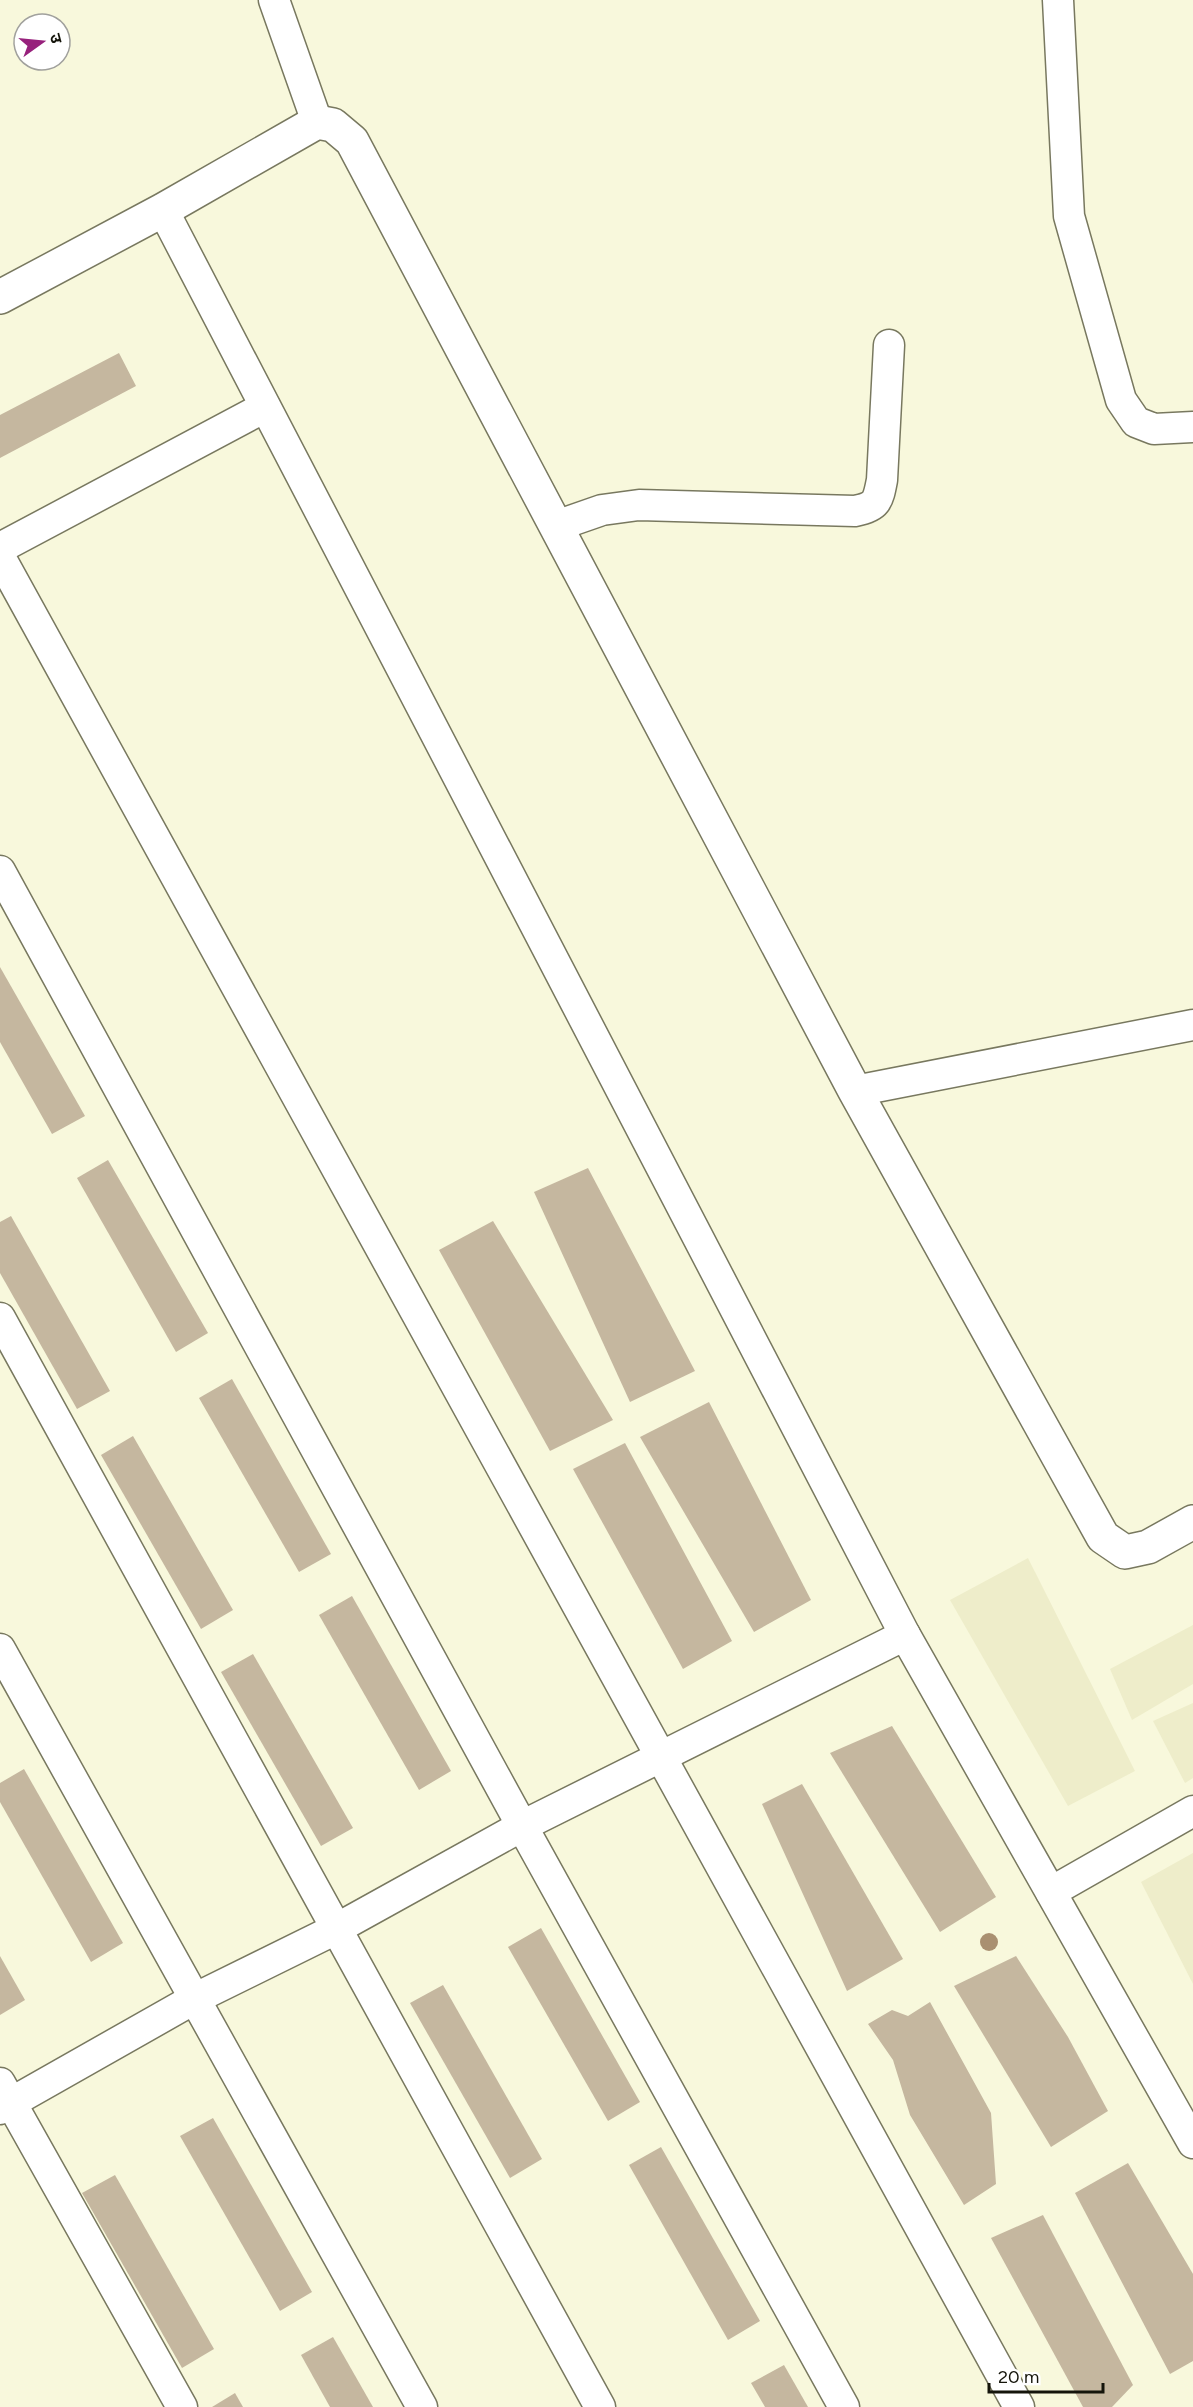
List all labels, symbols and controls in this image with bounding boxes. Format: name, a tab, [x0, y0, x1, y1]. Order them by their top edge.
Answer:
north arrow	[12, 12, 72, 72]
text: उ	[46, 31, 67, 46]
scale bar	[989, 2356, 1103, 2394]
text: 20 m	[998, 2366, 1039, 2388]

